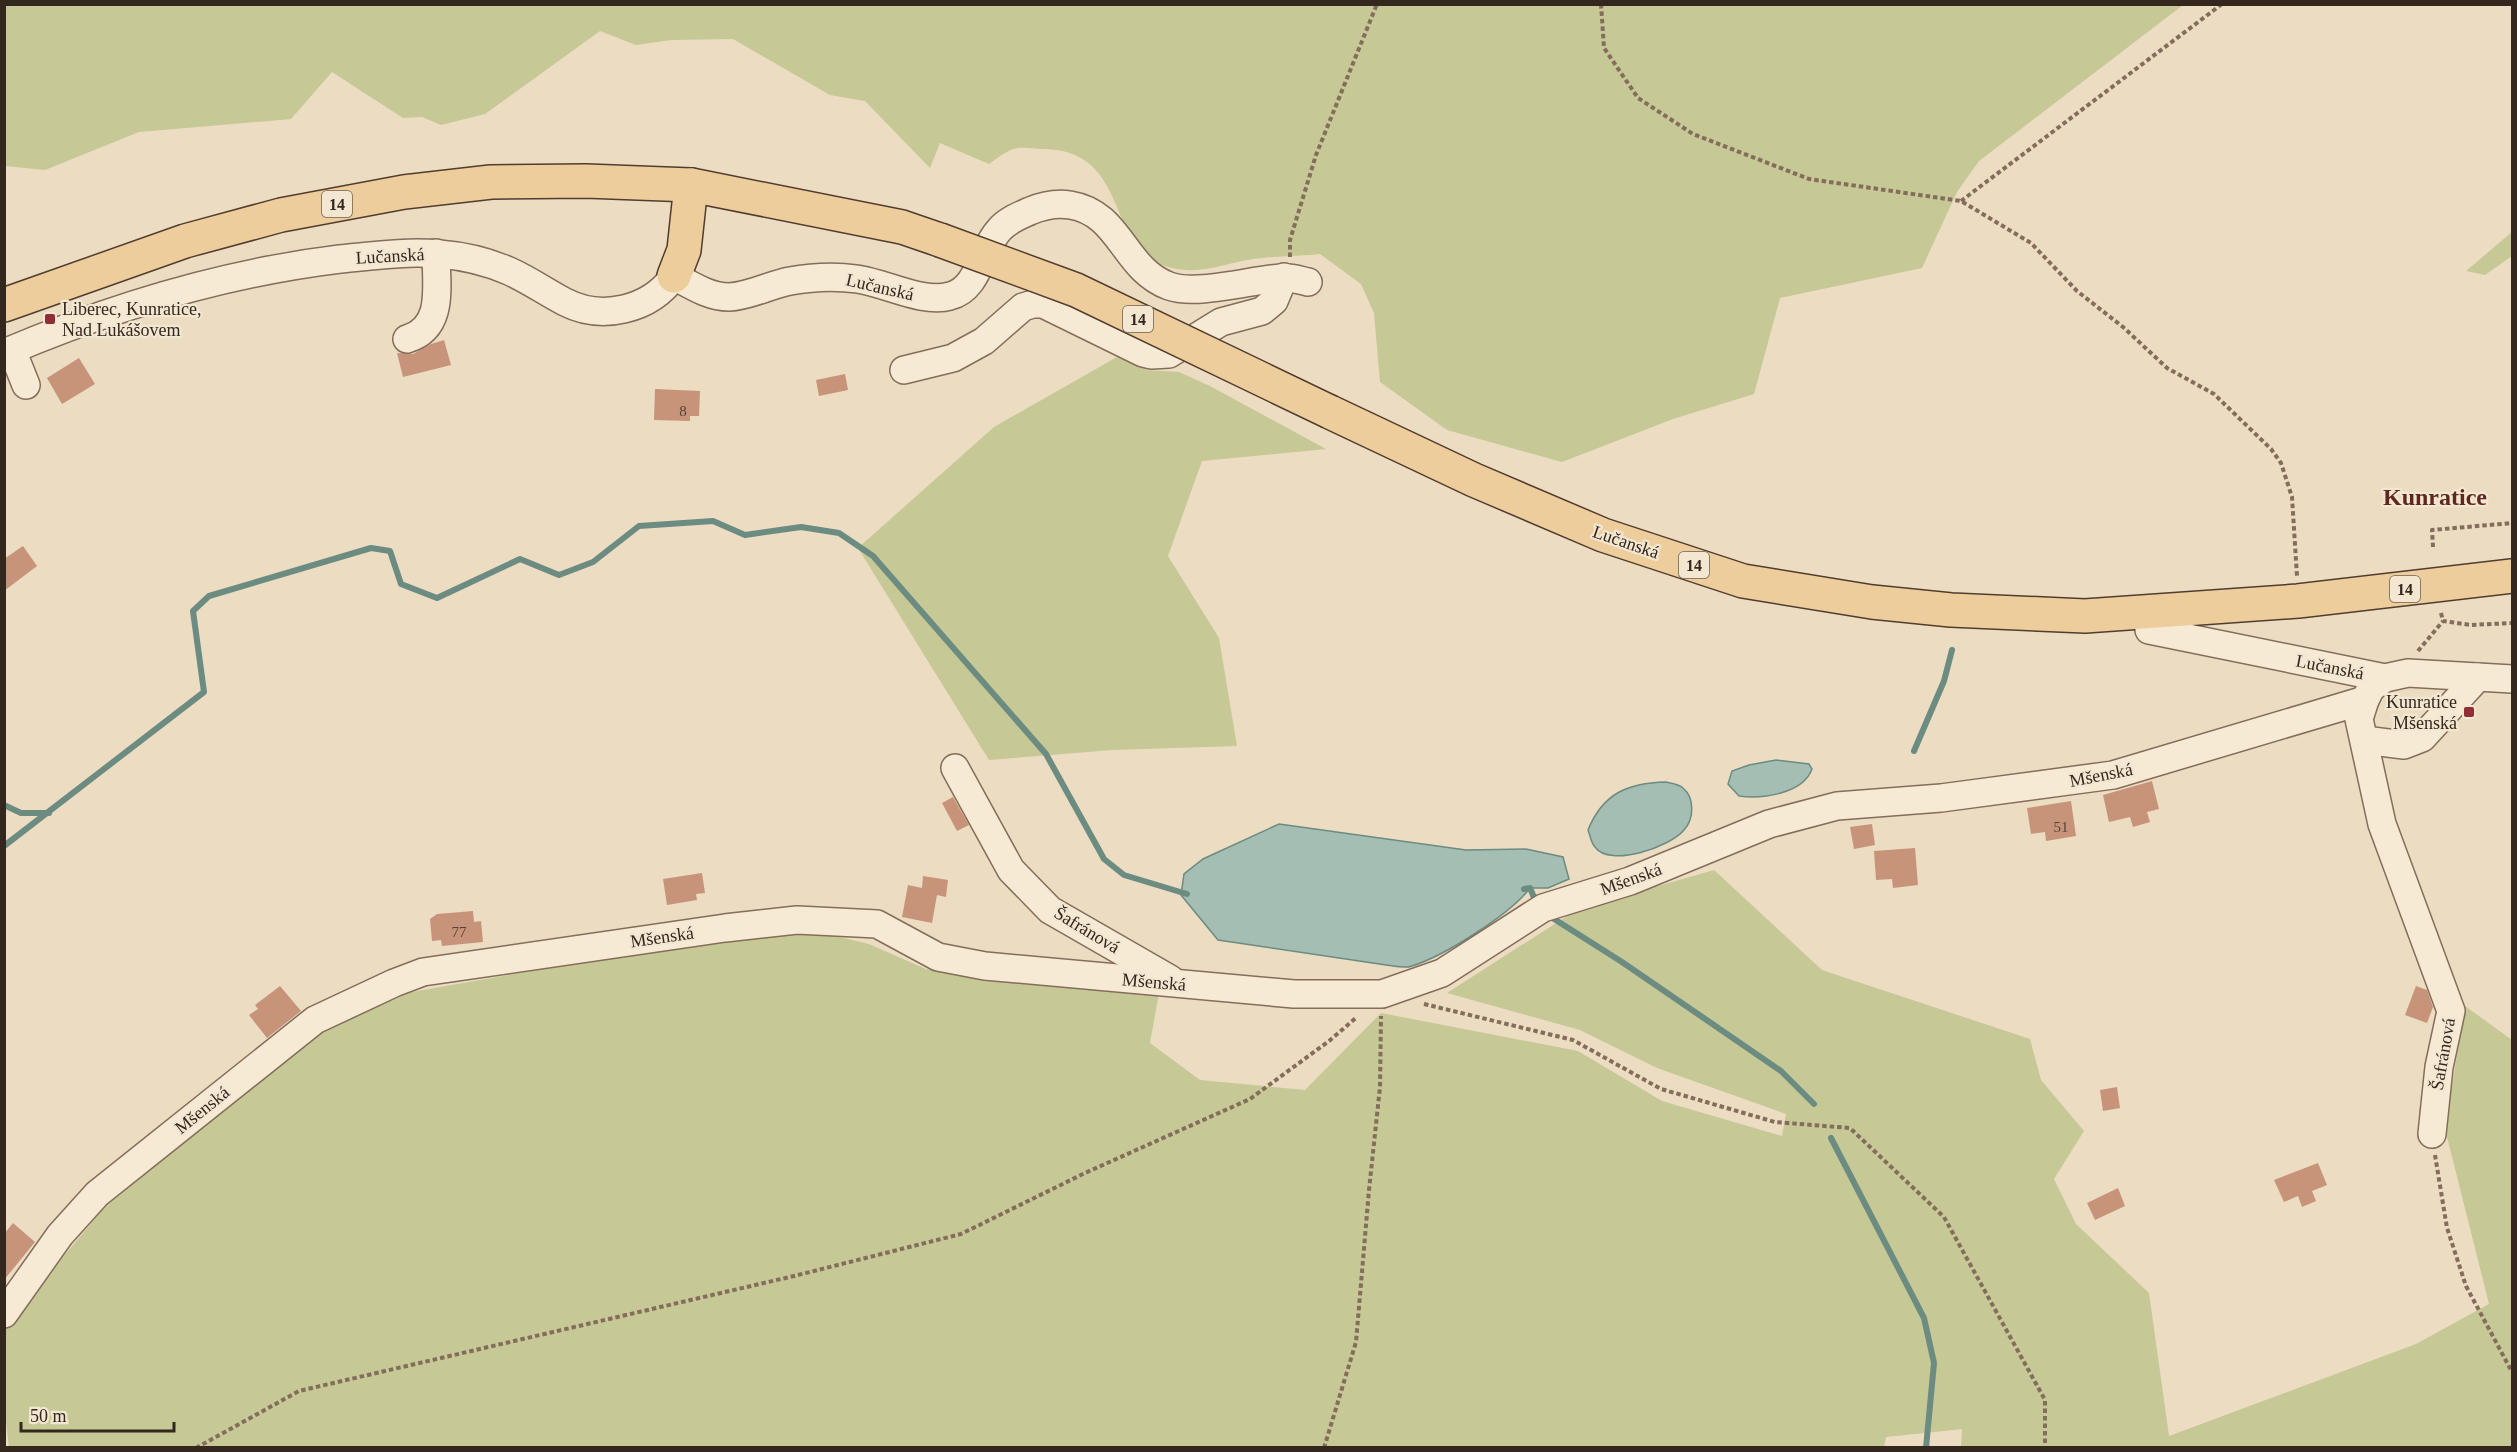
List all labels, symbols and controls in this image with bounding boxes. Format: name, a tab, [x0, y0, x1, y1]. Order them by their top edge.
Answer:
road number: 14	[322, 191, 352, 217]
street label: Lučanská	[355, 244, 425, 268]
street label: Lučanská	[844, 269, 916, 305]
place label: Liberec, Kunratice, Nad Lukášovem	[62, 299, 201, 340]
road number: 14	[1123, 306, 1153, 332]
marker: Liberec, Kunratice, Nad Lukášovem	[43, 312, 57, 326]
house number: 8	[679, 403, 687, 419]
district label: Kunratice	[2383, 484, 2487, 510]
street label: Lučanská	[1590, 521, 1662, 563]
road number: 14	[1679, 552, 1709, 578]
road number: 14	[2390, 576, 2420, 602]
street label: Lučanská	[2294, 651, 2366, 683]
place label: Kunratice Mšenská	[2386, 692, 2457, 733]
marker: Kunratice Mšenská	[2462, 705, 2476, 719]
street label: Mšenská	[2068, 759, 2134, 791]
house number: 51	[2054, 819, 2069, 835]
street label: Mšenská	[1598, 859, 1664, 899]
street label: Šafránová	[1051, 902, 1124, 957]
street label: Mšenská	[629, 923, 695, 951]
house number: 77	[452, 924, 467, 940]
street label: Mšenská	[1121, 969, 1187, 995]
street label: Šafránová	[2426, 1016, 2459, 1092]
street label: Mšenská	[171, 1082, 233, 1138]
scale bar	[21, 1395, 174, 1433]
text: 50 m	[30, 1406, 67, 1426]

